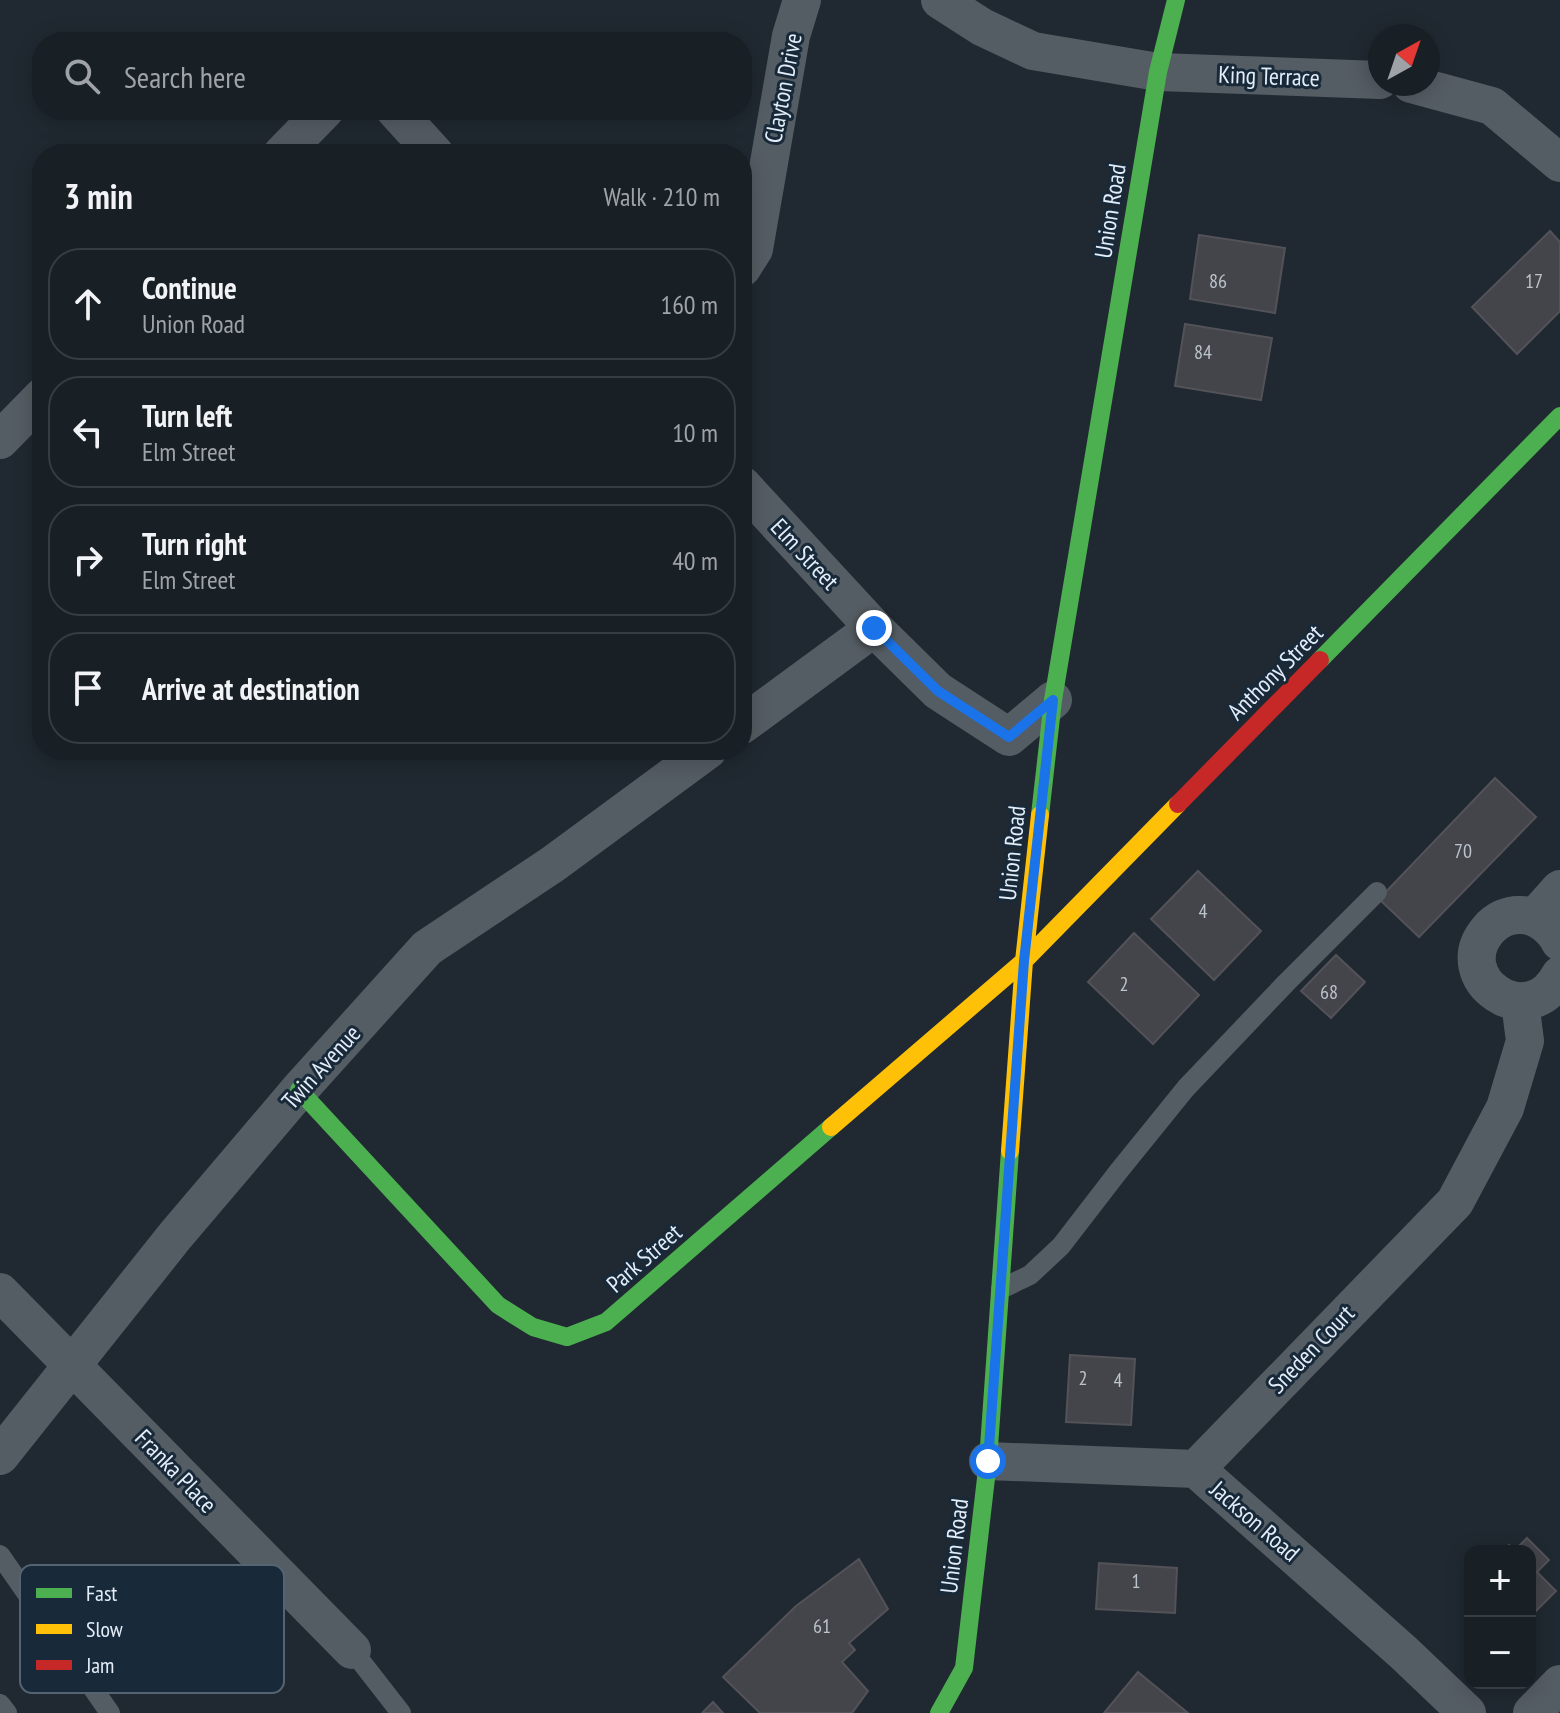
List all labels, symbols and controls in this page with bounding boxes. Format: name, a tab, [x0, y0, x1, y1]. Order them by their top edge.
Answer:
north arrow	[1368, 24, 1440, 96]
street label: Clayton Drive	[757, 30, 809, 146]
search box	[32, 32, 752, 120]
icon: search	[60, 54, 104, 98]
text: Search here	[124, 57, 246, 96]
street label: King Terrace	[1218, 59, 1320, 93]
street label: Union Road	[1087, 162, 1133, 260]
text: 3 min	[64, 174, 133, 218]
text: Walk · 210 m	[603, 180, 720, 213]
text: Continue	[142, 268, 237, 307]
house number: 86	[1209, 268, 1227, 294]
house number: 17	[1525, 268, 1543, 294]
icon: ahead	[66, 282, 110, 326]
text: 160 m	[660, 288, 718, 321]
text: Union Road	[142, 307, 245, 340]
house number: 84	[1194, 339, 1212, 365]
text: Turn left	[142, 396, 232, 435]
icon: left	[66, 410, 110, 454]
text: 10 m	[672, 416, 718, 449]
text: Elm Street	[142, 435, 235, 468]
street label: Elm Street	[764, 512, 846, 596]
text: Turn right	[142, 524, 246, 563]
icon: right	[66, 538, 110, 582]
text: 40 m	[672, 544, 718, 577]
text: Elm Street	[142, 563, 235, 596]
route end	[856, 610, 892, 646]
street label: Anthony Street	[1221, 617, 1330, 726]
icon: arrive	[66, 666, 110, 710]
text: Arrive at destination	[142, 669, 360, 708]
street label: Union Road	[992, 804, 1032, 902]
house number: 70	[1454, 838, 1472, 864]
house number: 4	[1199, 898, 1208, 924]
house number: 2	[1120, 971, 1129, 997]
house number: 68	[1320, 979, 1338, 1005]
street label: Twin Avenue	[275, 1018, 367, 1116]
street label: Park Street	[600, 1217, 688, 1299]
street label: Sneden Court	[1261, 1298, 1361, 1400]
house number: 2	[1079, 1365, 1088, 1391]
house number: 4	[1114, 1367, 1123, 1393]
street label: Franka Place	[128, 1423, 224, 1519]
route start	[970, 1443, 1006, 1479]
street label: Jackson Road	[1203, 1473, 1306, 1568]
street label: Union Road	[933, 1497, 975, 1595]
map controls	[1464, 1545, 1536, 1689]
button: +	[1464, 1545, 1536, 1617]
legend	[20, 1565, 284, 1693]
house number: 1	[1132, 1568, 1141, 1594]
text: Fast	[86, 1579, 117, 1607]
house number: 61	[813, 1613, 831, 1639]
text: Slow	[86, 1615, 123, 1643]
button: −	[1464, 1617, 1536, 1689]
text: Jam	[85, 1651, 114, 1679]

